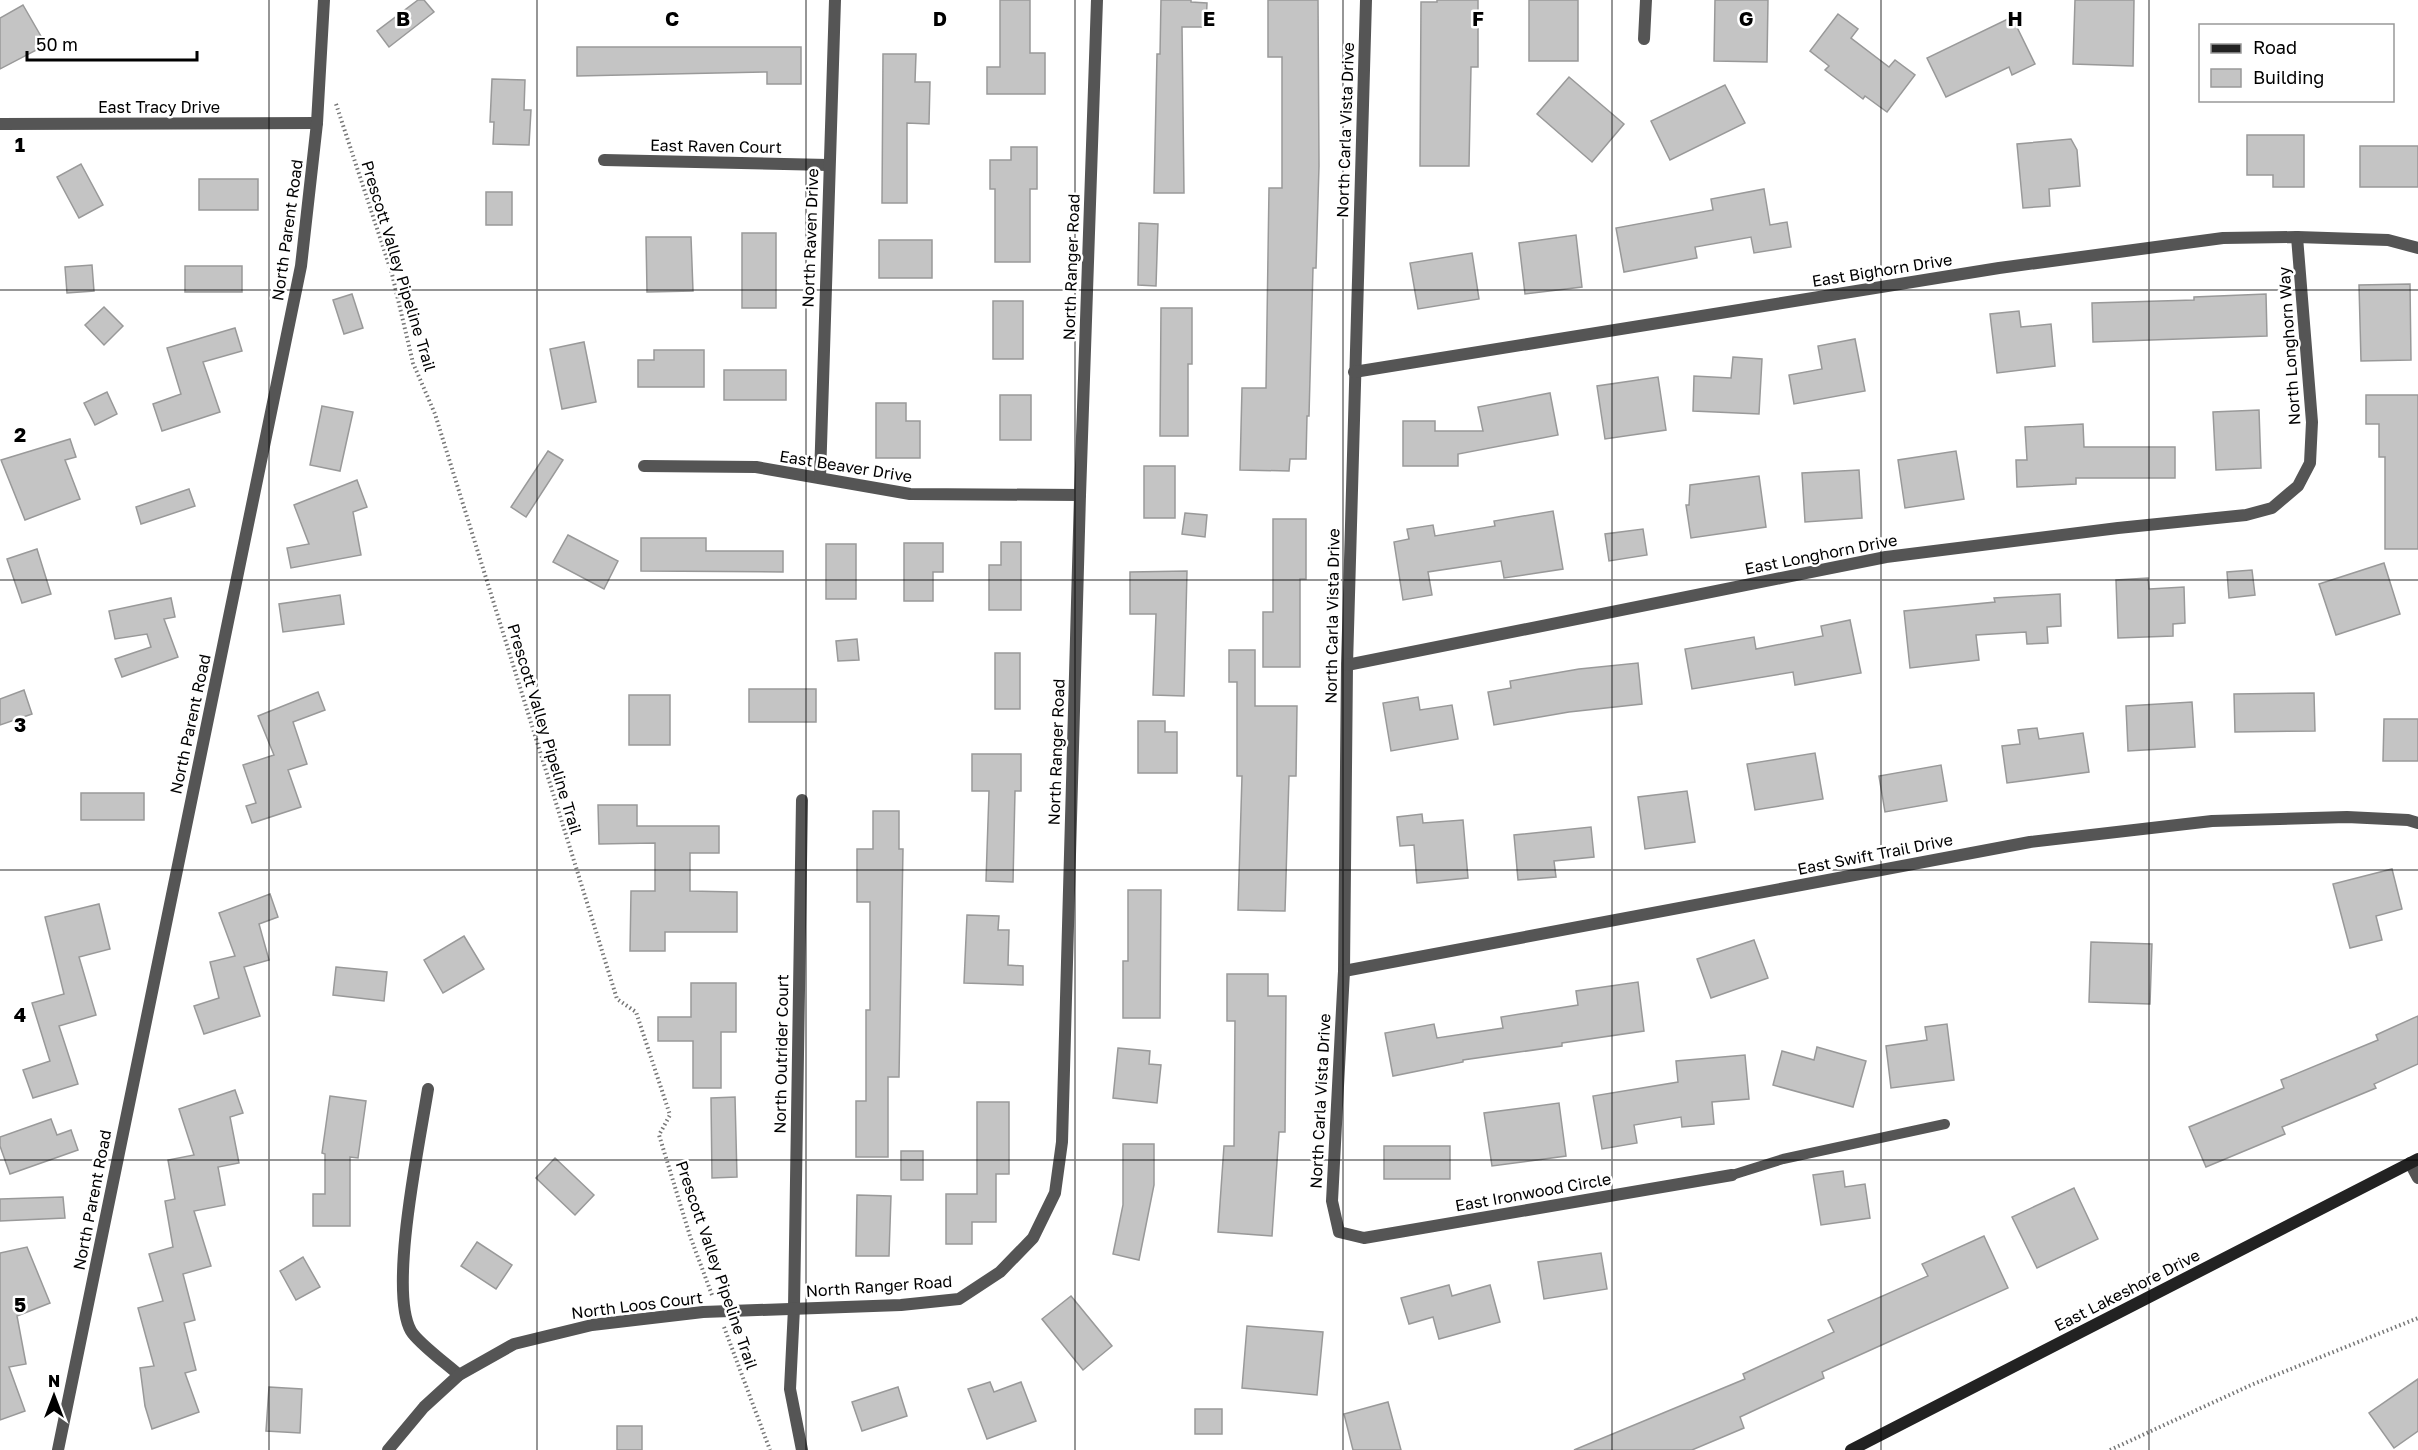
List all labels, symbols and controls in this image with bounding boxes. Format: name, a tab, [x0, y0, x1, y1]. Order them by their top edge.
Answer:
text: B	[396, 6, 410, 30]
text: C	[665, 6, 679, 30]
text: D	[933, 6, 947, 30]
text: E	[1203, 6, 1215, 30]
text: F	[1472, 6, 1484, 30]
text: G	[1739, 6, 1753, 30]
text: H	[2007, 6, 2023, 30]
scale bar	[27, 24, 196, 62]
legend	[2199, 24, 2394, 102]
text: 50 m	[36, 33, 78, 55]
text: Road	[2253, 36, 2297, 58]
street label: North Carla Vista Drive	[1332, 42, 1358, 218]
text: Building	[2253, 66, 2324, 88]
street label: East Tracy Drive	[98, 97, 220, 117]
text: 1	[15, 132, 25, 156]
street label: East Raven Court	[650, 135, 782, 157]
street label: North Parent Road	[267, 158, 307, 302]
street label: Prescott Valley Pipeline Trail	[357, 158, 441, 374]
street label: North Raven Drive	[798, 168, 822, 308]
street label: North Ranger Road	[1058, 193, 1084, 341]
street label: East Bighorn Drive	[1811, 249, 1953, 291]
street label: North Longhorn Way	[2273, 266, 2305, 426]
text: 2	[14, 422, 26, 446]
street label: East Beaver Drive	[778, 446, 914, 486]
street label: North Carla Vista Drive	[1320, 528, 1344, 704]
street label: East Longhorn Drive	[1743, 529, 1899, 579]
street label: Prescott Valley Pipeline Trail	[503, 621, 587, 837]
street label: North Parent Road	[165, 652, 215, 796]
street label: North Ranger Road	[1043, 678, 1069, 826]
text: 3	[14, 712, 26, 736]
street label: East Swift Trail Drive	[1796, 829, 1954, 879]
street label: North Outrider Court	[770, 974, 792, 1134]
text: 4	[14, 1002, 26, 1026]
street label: North Carla Vista Drive	[1305, 1013, 1335, 1189]
street label: North Parent Road	[69, 1128, 115, 1272]
street label: Prescott Valley Pipeline Trail	[672, 1158, 762, 1372]
street label: East Ironwood Circle	[1453, 1168, 1613, 1216]
street label: East Lakeshore Drive	[2051, 1245, 2203, 1335]
street label: North Ranger Road	[805, 1271, 953, 1301]
street label: North Loos Court	[570, 1287, 704, 1323]
text: 5	[14, 1292, 26, 1316]
north arrow	[24, 1366, 84, 1426]
text: N	[48, 1371, 60, 1391]

